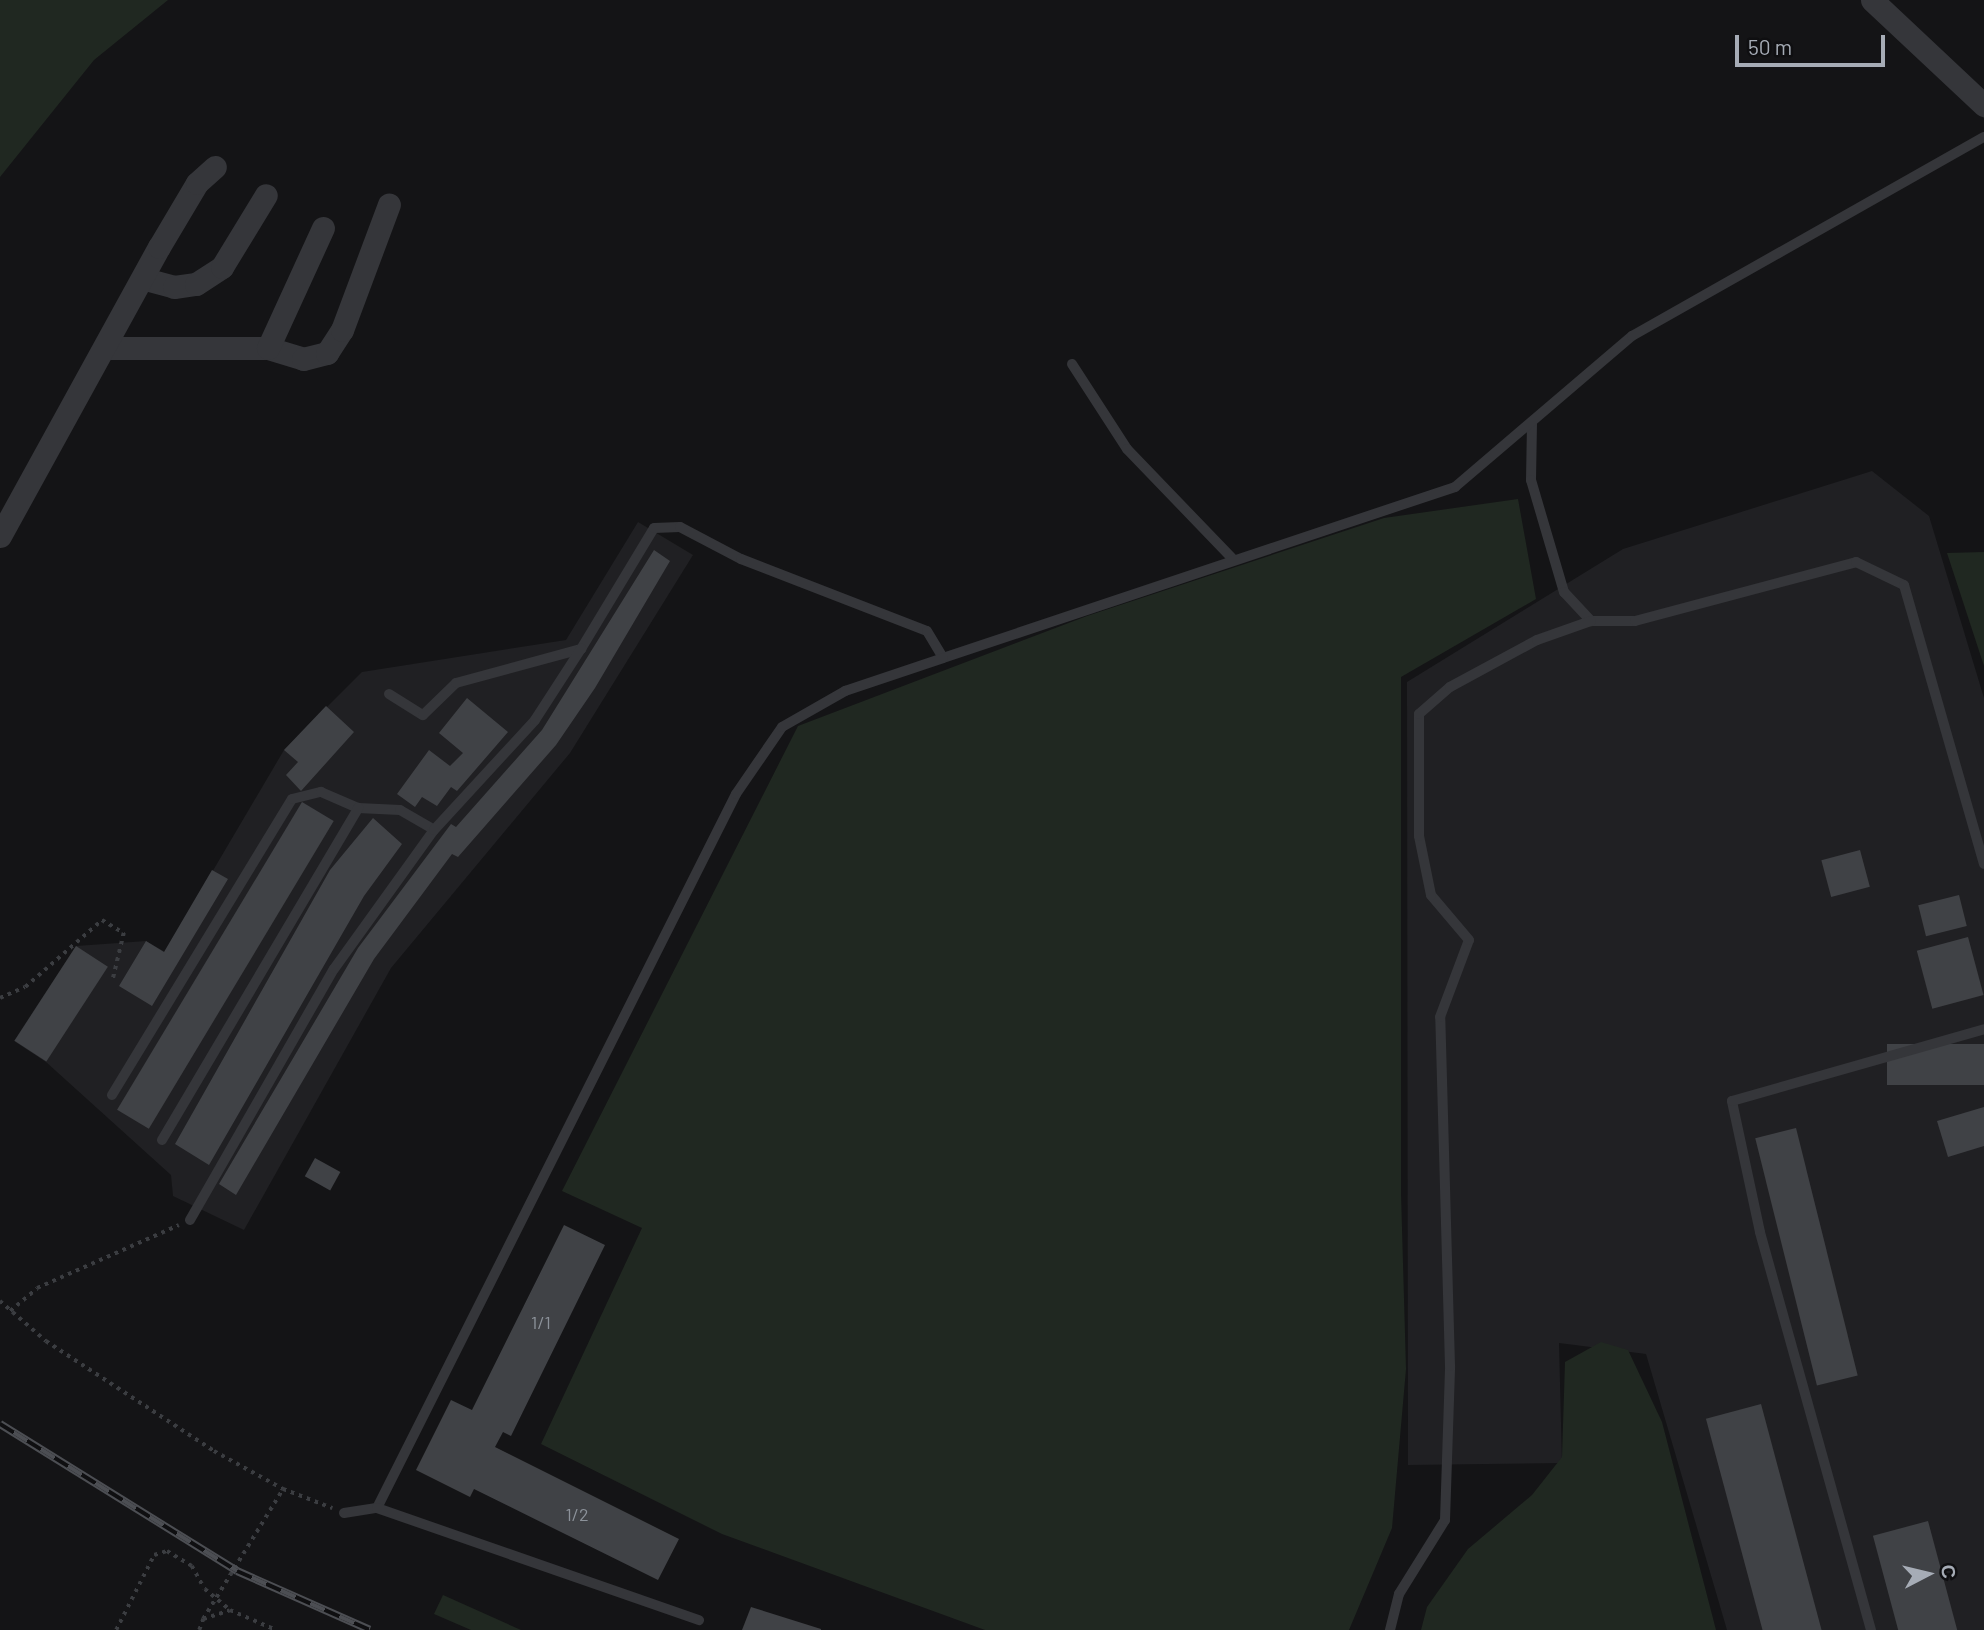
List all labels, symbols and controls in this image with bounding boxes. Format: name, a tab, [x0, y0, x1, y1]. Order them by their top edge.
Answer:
scale bar	[1739, 21, 1890, 65]
text: 50 m	[1748, 34, 1792, 59]
house number: 1/1	[531, 1311, 551, 1333]
house number: 1/2	[565, 1503, 589, 1525]
north arrow	[1893, 1539, 1963, 1609]
text: С	[1937, 1563, 1962, 1580]

